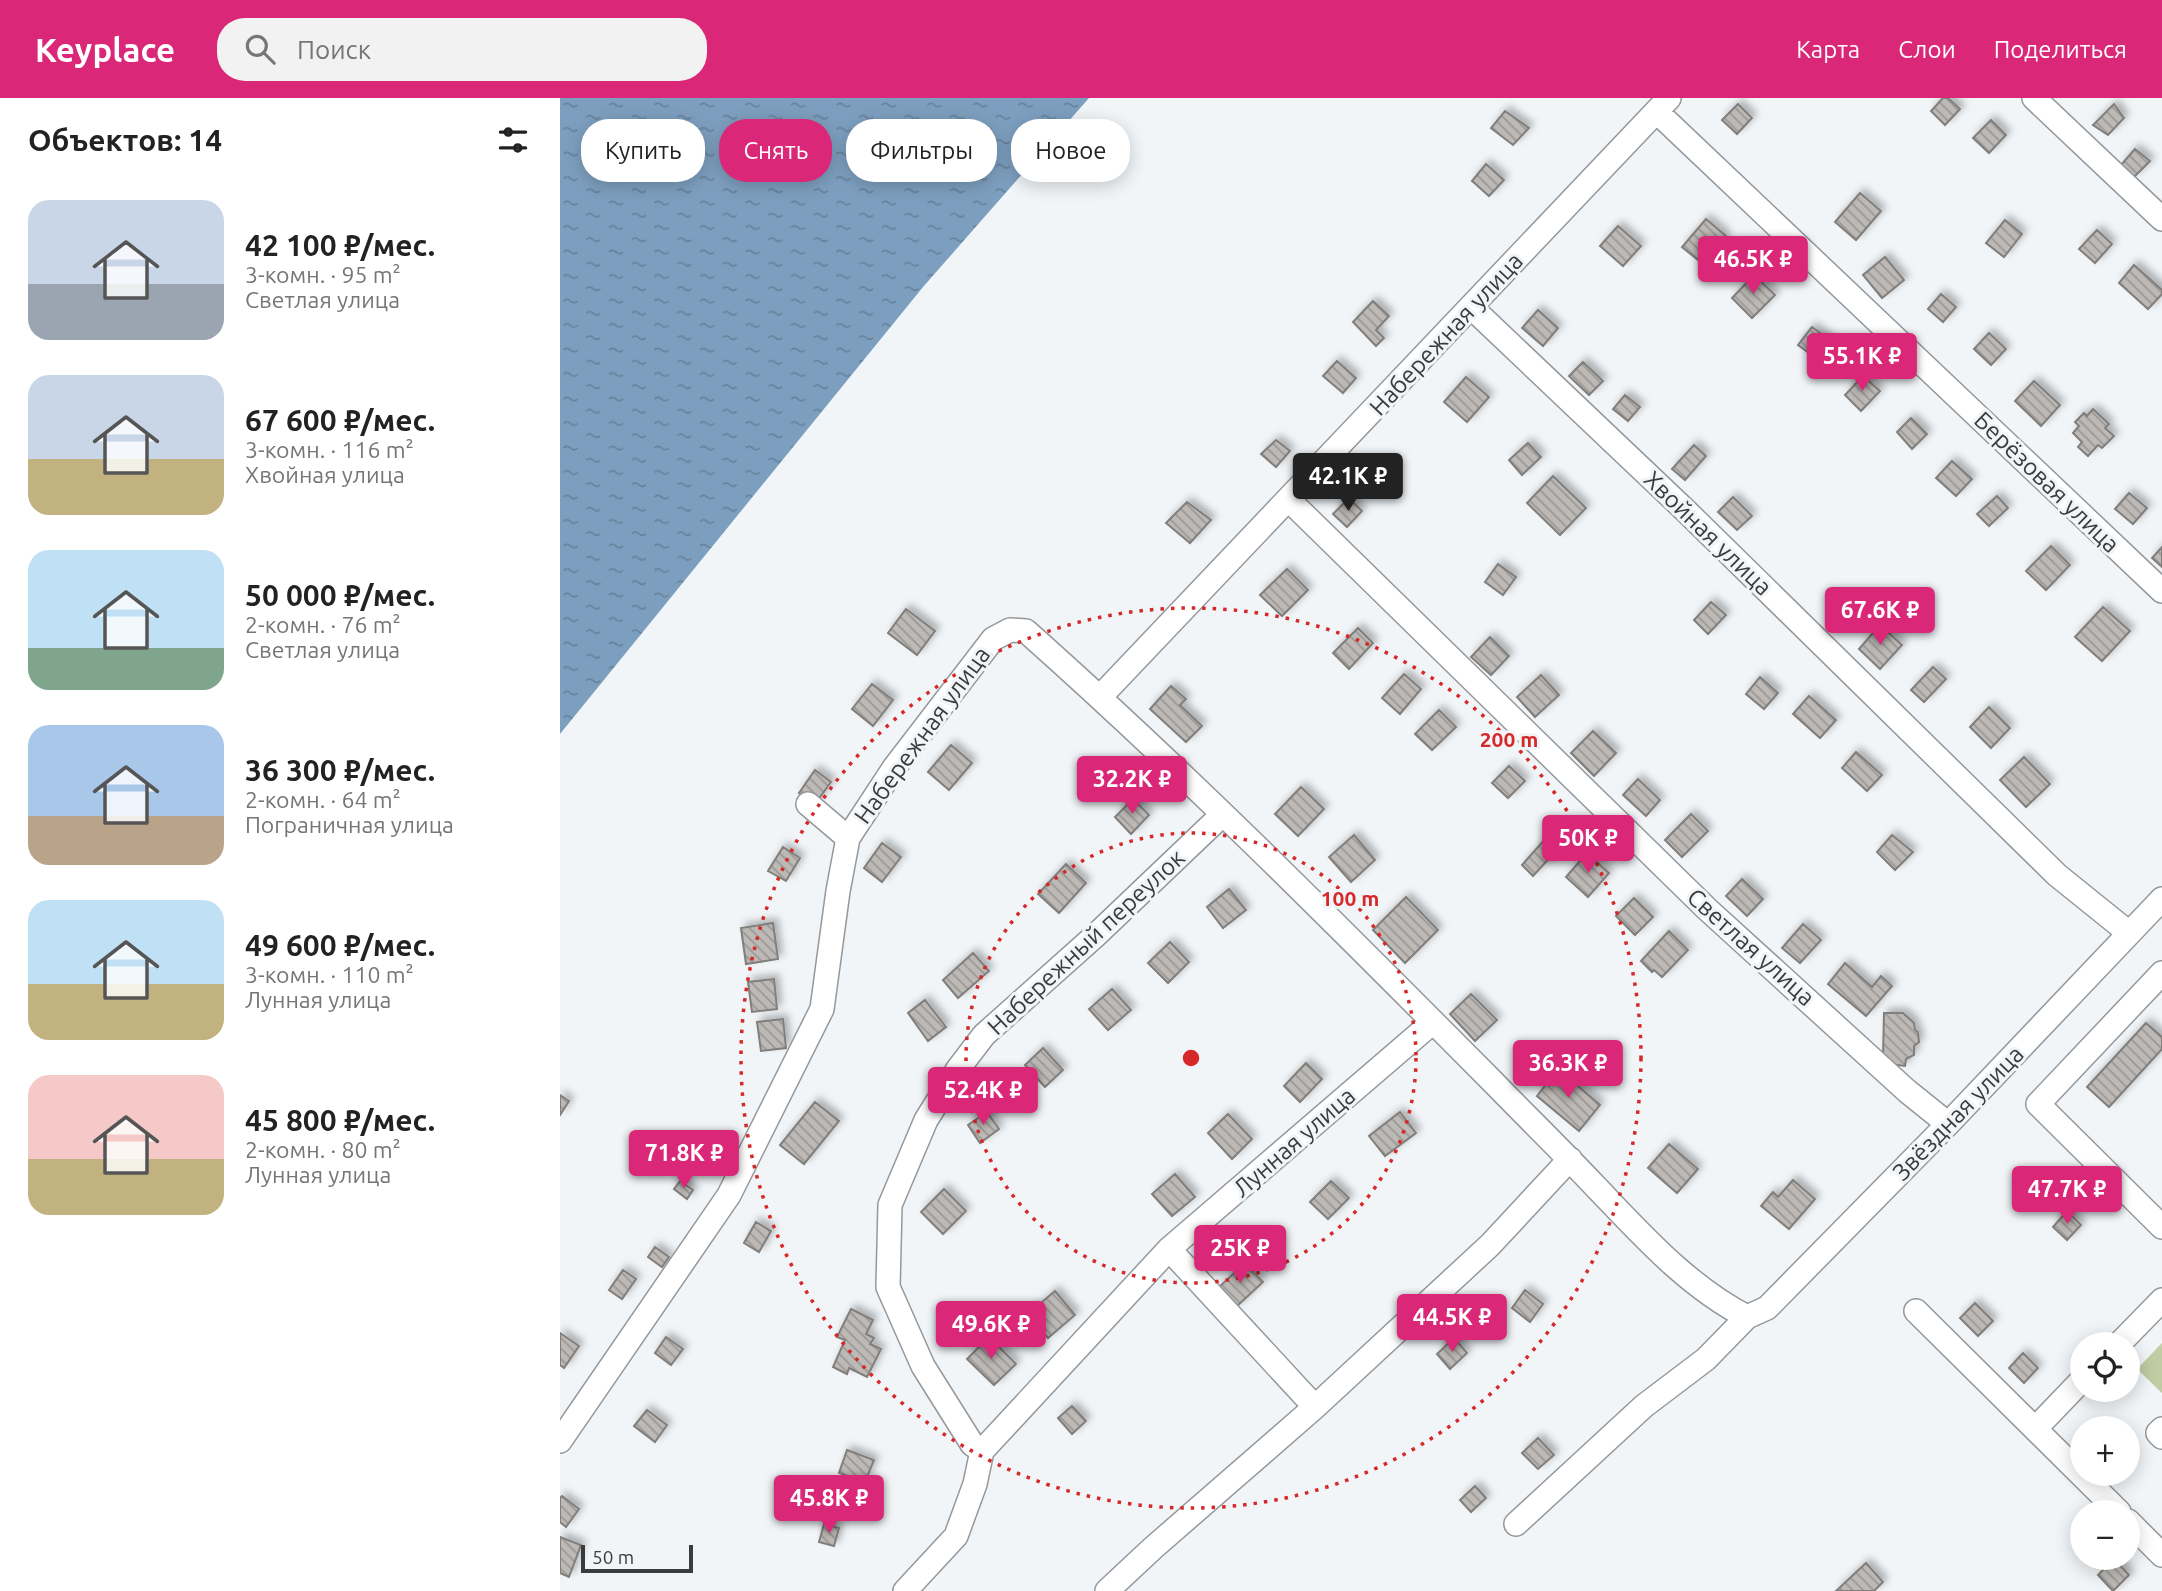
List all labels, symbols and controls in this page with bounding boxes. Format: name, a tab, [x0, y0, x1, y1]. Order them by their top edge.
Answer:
search box	[217, 18, 707, 81]
icon: search	[241, 30, 279, 68]
text: Keyplace	[35, 31, 175, 68]
text: Поиск	[297, 35, 371, 64]
text: Карта	[1796, 36, 1860, 63]
text: Слои	[1898, 36, 1956, 63]
text: Поделиться	[1994, 36, 2127, 63]
chip: Купить	[581, 119, 705, 182]
chip: Снять	[719, 119, 832, 182]
chip: Фильтры	[846, 119, 997, 182]
chip: Новое	[1011, 119, 1130, 182]
icon: filters	[494, 121, 532, 159]
text: Объектов: 14	[28, 123, 222, 157]
icon: home	[84, 228, 168, 312]
text: 42 100 ₽/мес.	[245, 228, 435, 262]
pin: 46.5K ₽	[1688, 236, 1818, 296]
text: 46.5K ₽	[1714, 246, 1792, 271]
street label: Набережная улица	[1364, 247, 1528, 421]
text: 3-комн. · 95 m²	[245, 262, 401, 287]
text: Светлая улица	[245, 287, 400, 312]
pin: 55.1K ₽	[1797, 334, 1927, 393]
text: 55.1K ₽	[1823, 343, 1901, 368]
icon: home	[84, 403, 168, 487]
text: 67 600 ₽/мес.	[245, 403, 435, 437]
street label: Берёзовая улица	[1969, 406, 2125, 558]
text: 3-комн. · 116 m²	[245, 437, 414, 462]
pin: 42.1K ₽	[1283, 454, 1413, 513]
text: Хвойная улица	[245, 462, 405, 487]
text: 42.1K ₽	[1309, 463, 1387, 488]
street label: Хвойная улица	[1639, 465, 1777, 601]
icon: home	[84, 578, 168, 662]
text: 50 000 ₽/мес.	[245, 578, 435, 612]
pin: 67.6K ₽	[1815, 588, 1945, 647]
text: 67.6K ₽	[1841, 597, 1919, 622]
text: 2-комн. · 76 m²	[245, 612, 401, 637]
text: Светлая улица	[245, 637, 400, 662]
street label: Набережная улица	[849, 641, 995, 829]
text: 200 m	[1480, 727, 1538, 751]
icon: home	[84, 753, 168, 837]
text: 36 300 ₽/мес.	[245, 753, 435, 787]
pin: 32.2K ₽	[1067, 756, 1197, 816]
text: 32.2K ₽	[1093, 766, 1171, 791]
text: 2-комн. · 64 m²	[245, 787, 401, 812]
text: Пограничная улица	[245, 812, 454, 837]
pin: 50K ₽	[1539, 816, 1637, 875]
text: 50K ₽	[1558, 825, 1618, 850]
street label: Набережный переулок	[982, 844, 1190, 1040]
street label: Светлая улица	[1682, 883, 1820, 1011]
text: 100 m	[1321, 886, 1379, 910]
icon: home	[84, 928, 168, 1012]
text: 49 600 ₽/мес.	[245, 928, 435, 962]
text: 3-комн. · 110 m²	[245, 962, 414, 987]
text: Лунная улица	[245, 987, 391, 1012]
pin: 36.3K ₽	[1503, 1040, 1633, 1100]
street label: Звёздная улица	[1887, 1040, 2029, 1186]
centre of rings	[1179, 1046, 1203, 1070]
text: 36.3K ₽	[1529, 1050, 1607, 1075]
pin: 52.4K ₽	[918, 1068, 1048, 1127]
text: 52.4K ₽	[944, 1077, 1022, 1102]
street label: Лунная улица	[1228, 1082, 1360, 1202]
icon: home	[84, 1103, 168, 1187]
text: 45 800 ₽/мес.	[245, 1103, 435, 1137]
pin: 71.8K ₽	[619, 1130, 749, 1190]
text: 2-комн. · 80 m²	[245, 1137, 401, 1162]
text: 71.8K ₽	[645, 1140, 723, 1165]
text: Лунная улица	[245, 1162, 391, 1187]
pin: 47.7K ₽	[2002, 1166, 2132, 1226]
text: 47.7K ₽	[2028, 1176, 2106, 1201]
pin: 25K ₽	[1191, 1226, 1289, 1285]
text: 25K ₽	[1210, 1235, 1270, 1260]
pin: 44.5K ₽	[1387, 1294, 1517, 1354]
pin: 49.6K ₽	[926, 1302, 1056, 1361]
text: 44.5K ₽	[1413, 1304, 1491, 1329]
text: 49.6K ₽	[952, 1311, 1030, 1336]
map controls	[2070, 1332, 2140, 1570]
button: locate	[2070, 1332, 2140, 1402]
button: +	[2070, 1416, 2140, 1486]
pin: 45.8K ₽	[764, 1476, 894, 1535]
text: 45.8K ₽	[790, 1485, 868, 1510]
button: −	[2070, 1500, 2140, 1570]
scale bar	[581, 1542, 693, 1574]
text: 50 m	[592, 1546, 634, 1568]

